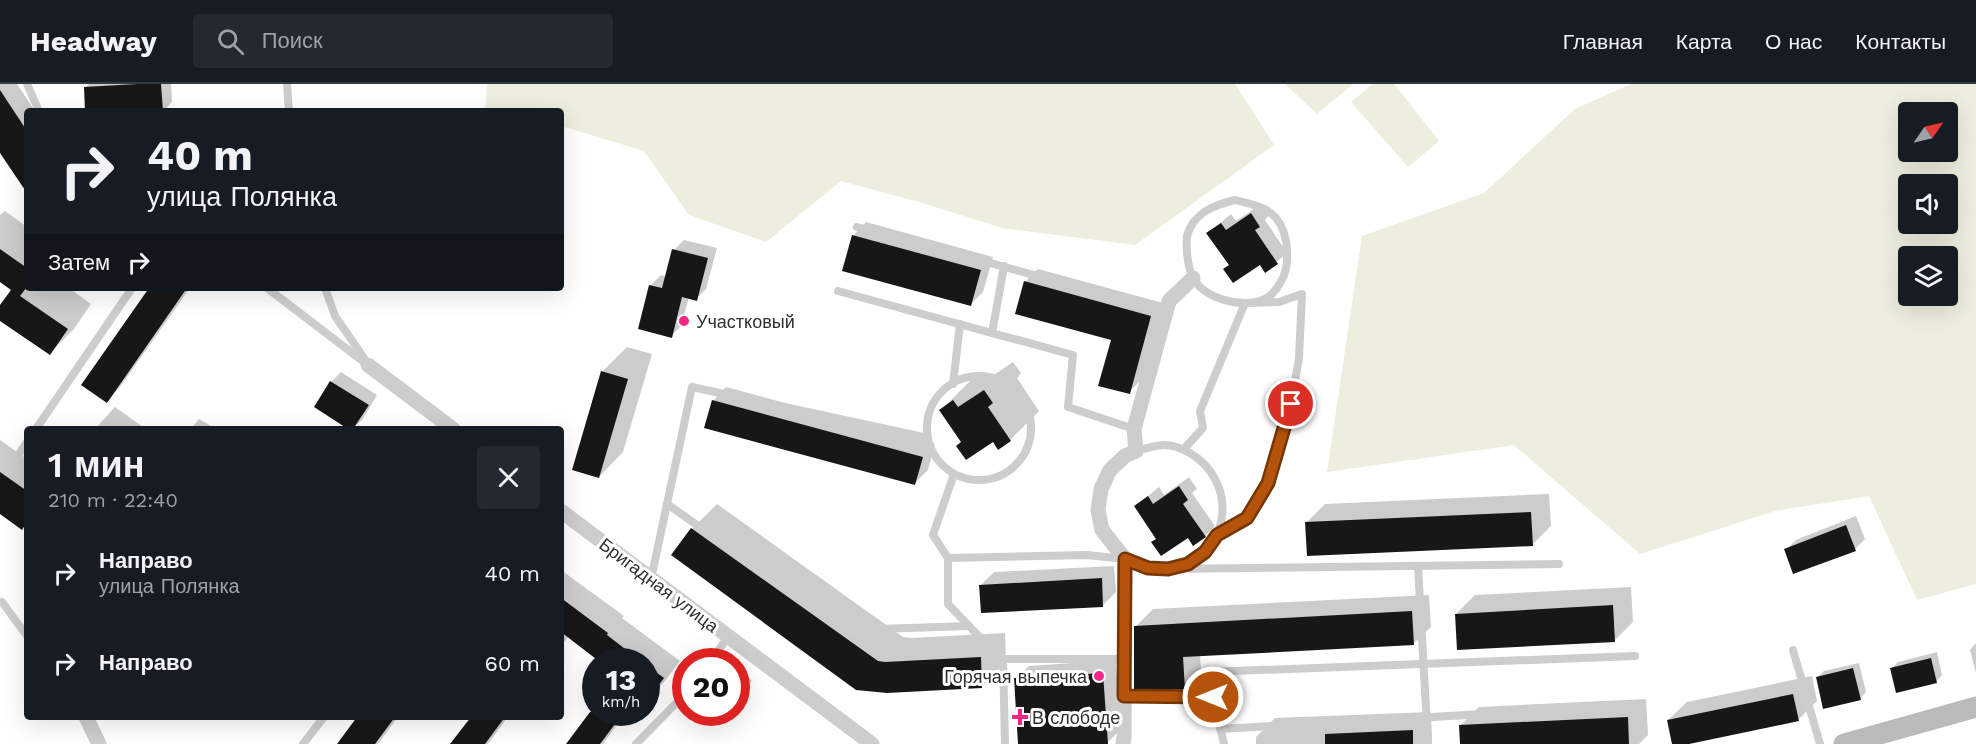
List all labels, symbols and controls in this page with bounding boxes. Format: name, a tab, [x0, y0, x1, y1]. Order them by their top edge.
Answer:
search box	[193, 14, 613, 68]
text: Headway	[30, 25, 157, 58]
icon: search	[214, 25, 247, 58]
text: Поиск	[262, 28, 323, 53]
text: Главная	[1563, 29, 1643, 54]
text: Карта	[1676, 29, 1732, 54]
text: О нас	[1765, 29, 1822, 54]
text: Контакты	[1855, 29, 1946, 54]
north arrow	[1898, 102, 1958, 162]
map controls	[1898, 102, 1958, 306]
text: 40 m	[147, 131, 253, 180]
icon: right	[48, 132, 126, 210]
button: sound	[1898, 174, 1958, 234]
text: улица Полянка	[147, 181, 337, 213]
icon: right	[122, 246, 155, 279]
button: layers	[1898, 246, 1958, 306]
text: Затем	[48, 250, 110, 275]
place label: Участковый	[696, 311, 795, 332]
marker: Участковый	[677, 314, 691, 328]
pin	[1265, 378, 1316, 429]
icon: arrive	[1274, 387, 1307, 420]
text: 1 мин	[48, 444, 145, 486]
button: close	[477, 446, 540, 509]
text: 210 m · 22:40	[48, 488, 178, 512]
street label: Бригадная улица	[595, 533, 724, 637]
text: Направо	[99, 548, 193, 573]
icon: right	[48, 557, 81, 590]
text: 40 m	[484, 561, 540, 586]
text: улица Полянка	[99, 574, 240, 598]
icon: right	[48, 647, 81, 680]
speed limit sign: 20	[672, 648, 750, 726]
text: Направо	[99, 650, 193, 675]
text: 60 m	[484, 651, 540, 676]
text: 13	[606, 662, 636, 697]
position arrow	[1181, 665, 1245, 729]
place label: Горячая выпечка	[944, 666, 1088, 687]
marker: Горячая выпечка	[1092, 669, 1106, 683]
text: km/h	[602, 693, 640, 711]
place label: В слободе	[1032, 707, 1120, 728]
marker: В слободе	[1013, 710, 1027, 724]

